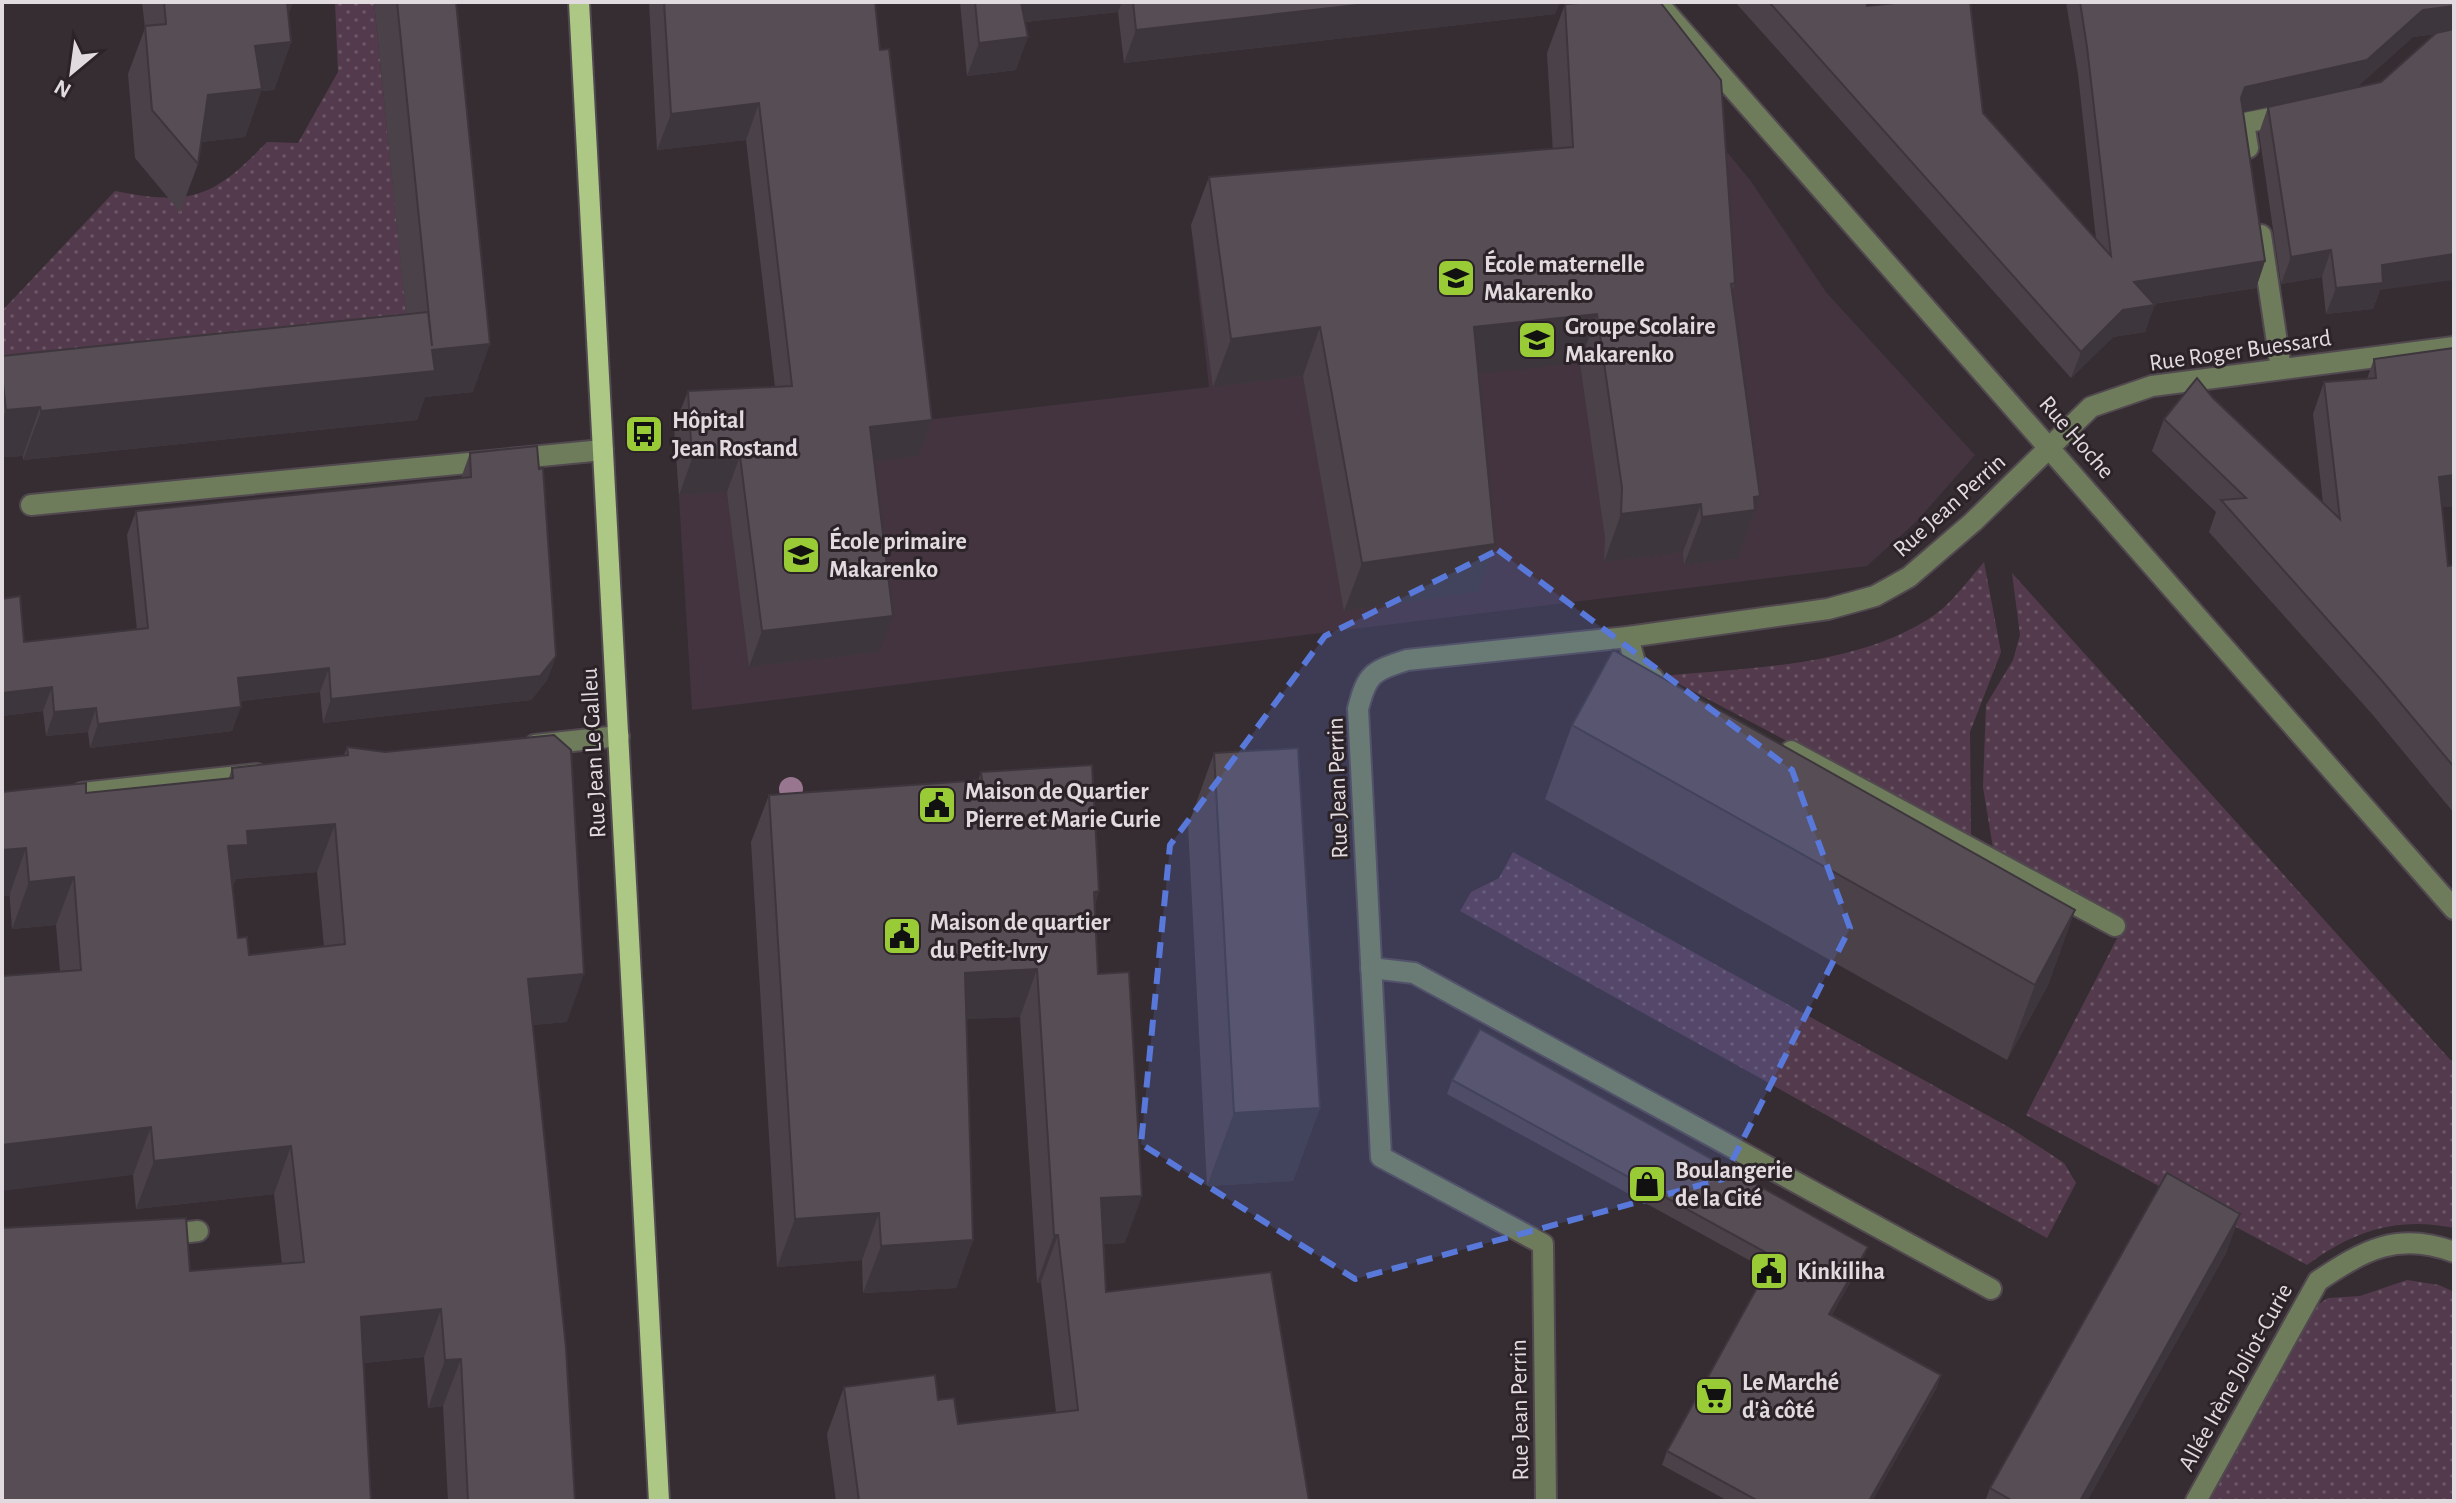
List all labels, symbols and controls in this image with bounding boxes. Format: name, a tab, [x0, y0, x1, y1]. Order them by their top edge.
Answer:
north arrow	[32, 32, 112, 112]
text: N	[51, 75, 75, 102]
place label: École maternelle Makarenko	[1484, 249, 1645, 305]
school or university icon: École maternelle Makarenko	[1435, 257, 1477, 299]
place label: Groupe Scolaire Makarenko	[1565, 315, 1715, 367]
school or university icon: Groupe Scolaire Makarenko	[1516, 319, 1558, 361]
street label: Rue Roger Buessard	[2147, 326, 2333, 376]
street label: Rue Hoche	[2034, 392, 2118, 483]
place label: Hôpital Jean Rostand	[672, 409, 798, 461]
bus stop icon: Hôpital Jean Rostand	[623, 413, 665, 455]
street label: Rue Jean Perrin	[1889, 449, 2010, 562]
place label: École primaire Makarenko	[829, 526, 967, 582]
school or university icon: École primaire Makarenko	[780, 534, 822, 576]
street label: Rue Jean Le Galleu	[578, 667, 610, 839]
street label: Rue Jean Perrin	[1324, 717, 1352, 859]
place label: Maison de Quartier Pierre et Marie Curie	[965, 780, 1161, 832]
public building icon: Maison de Quartier Pierre et Marie Curie	[916, 784, 958, 826]
place label: Maison de quartier du Petit-Ivry	[930, 911, 1111, 963]
public building icon: Maison de quartier du Petit-Ivry	[881, 915, 923, 957]
place label: Boulangerie de la Cité	[1675, 1159, 1793, 1211]
shop icon: Boulangerie de la Cité	[1626, 1163, 1668, 1205]
public building icon: Kinkiliha	[1748, 1250, 1790, 1292]
place label: Kinkiliha	[1797, 1260, 1885, 1284]
street label: Allée Irène Joliot-Curie	[2174, 1280, 2297, 1475]
street label: Rue Jean Perrin	[1507, 1339, 1533, 1481]
place label: Le Marché d'à côté	[1742, 1371, 1839, 1423]
supermarket icon: Le Marché d'à côté	[1693, 1375, 1735, 1417]

